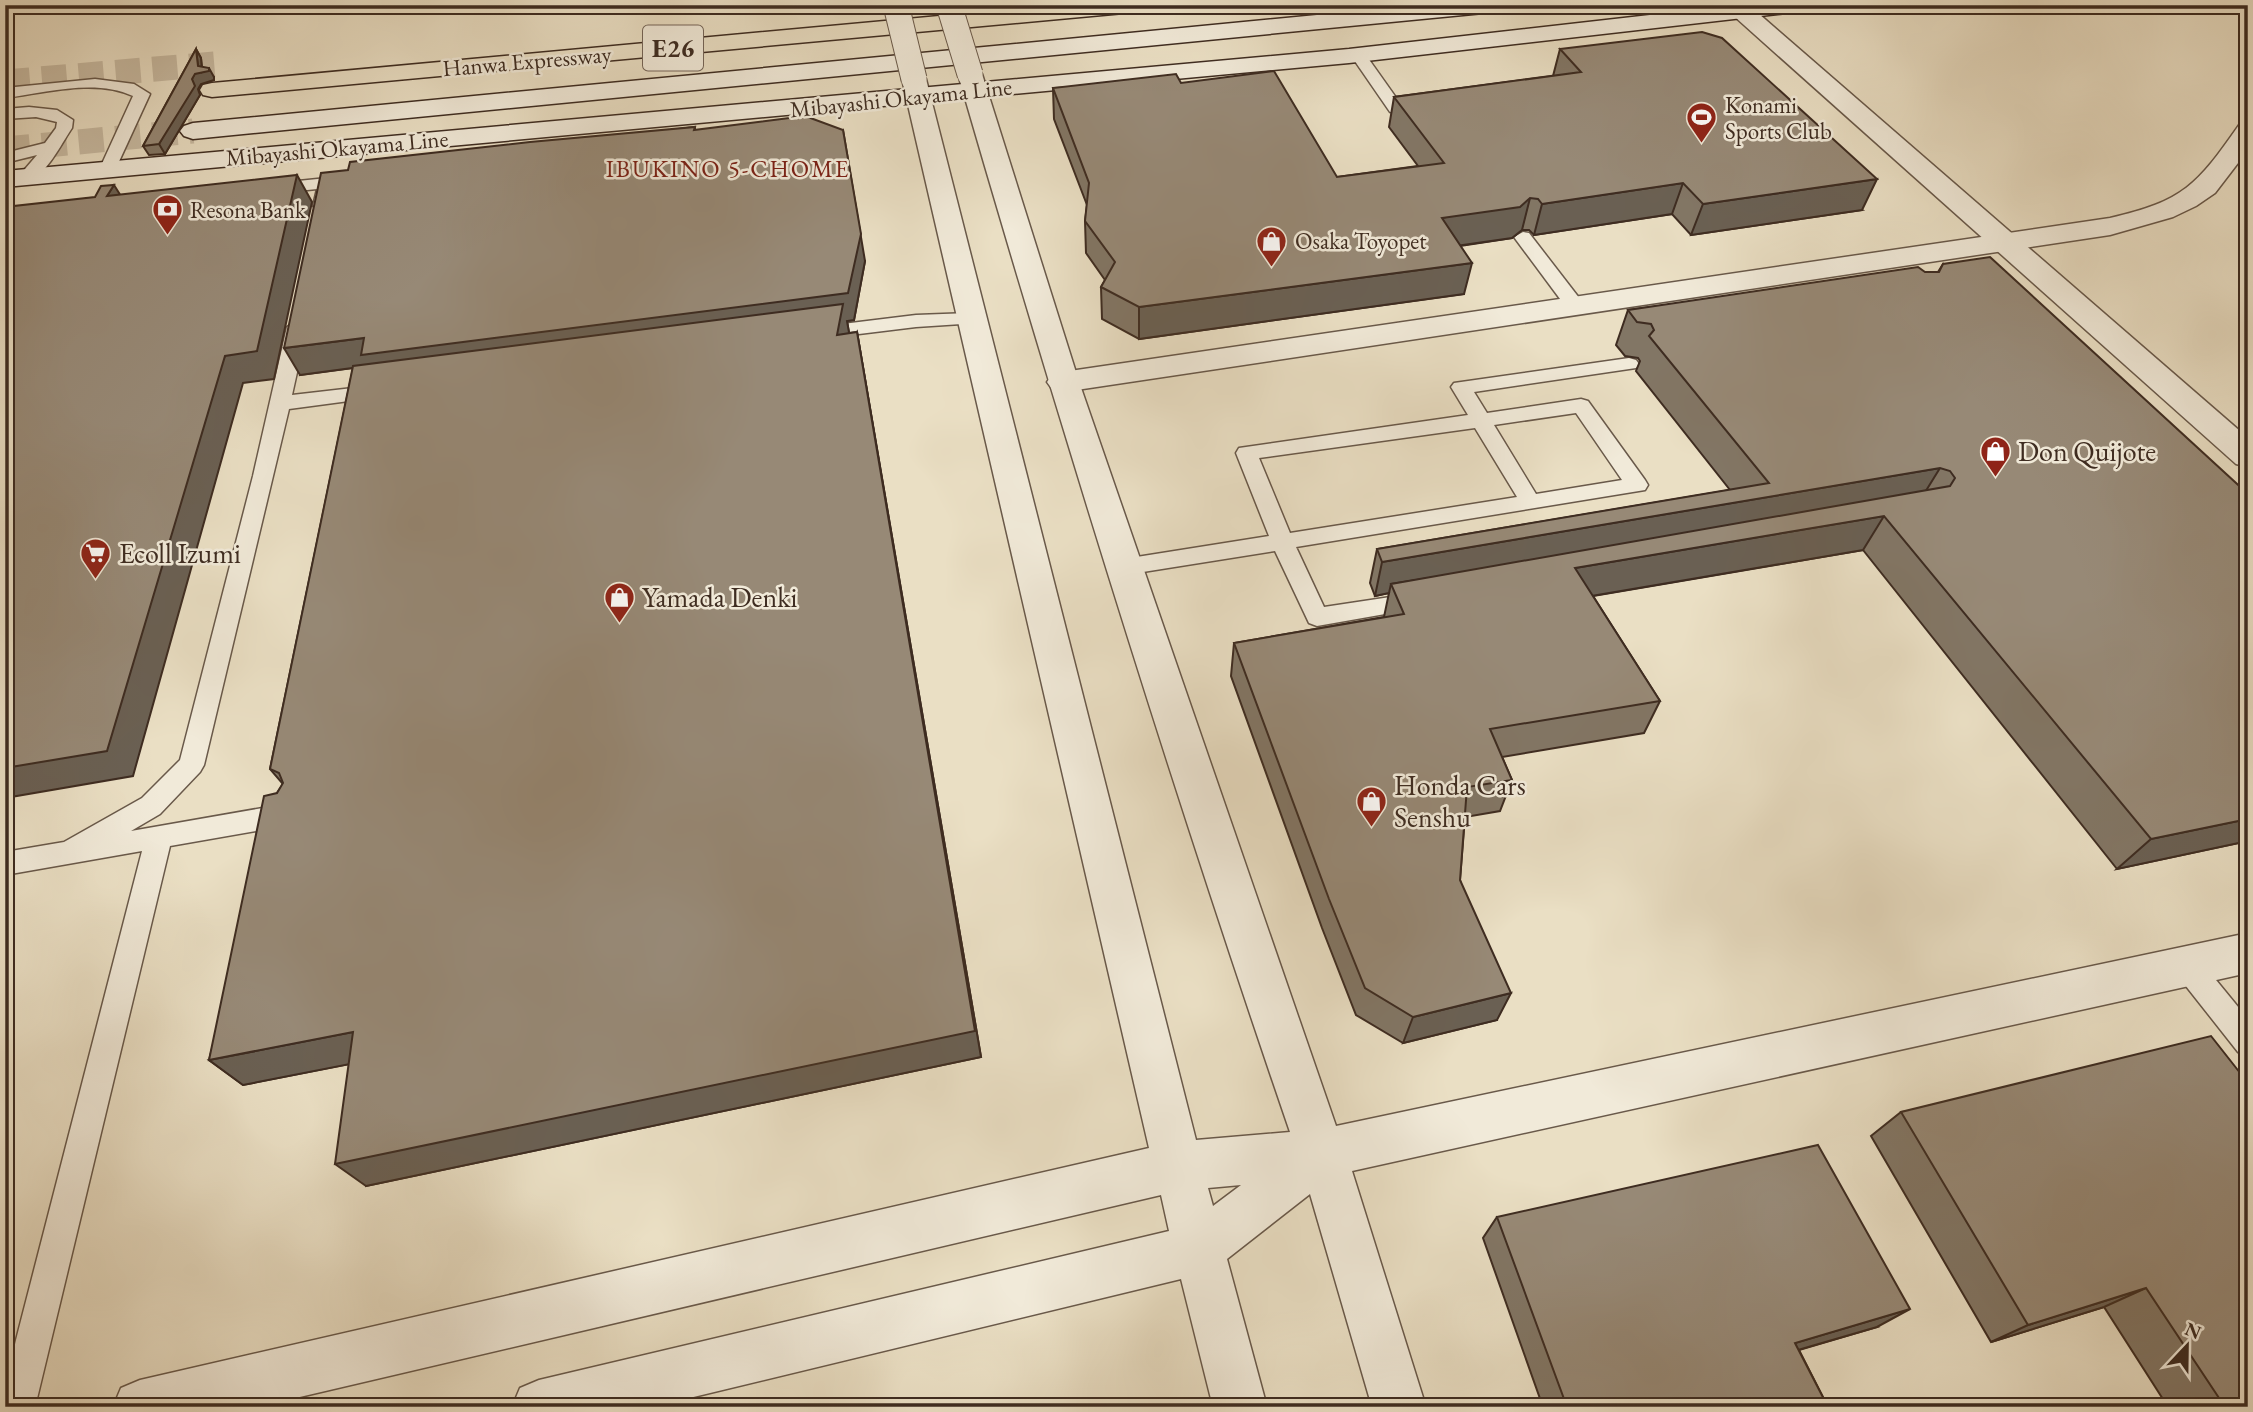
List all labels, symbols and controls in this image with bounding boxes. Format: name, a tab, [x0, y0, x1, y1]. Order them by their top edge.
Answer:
road number: E26	[643, 25, 703, 70]
street label: Hanwa Expressway	[441, 39, 614, 83]
street label: Mibayashi Okayama Line	[788, 71, 1014, 125]
place label: Konami Sports Club	[1725, 90, 1832, 146]
sports icon: Konami Sports Club	[1685, 101, 1719, 145]
street label: Mibayashi Okayama Line	[225, 123, 449, 173]
district label: IBUKINO 5-CHOME	[606, 153, 850, 184]
bank icon: Resona Bank	[150, 193, 184, 237]
place label: Resona Bank	[190, 195, 307, 225]
shop icon: Osaka Toyopet	[1255, 224, 1289, 268]
place label: Osaka Toyopet	[1295, 226, 1427, 256]
place label: Don Quijote	[2018, 433, 2156, 469]
shop icon: Don Quijote	[1978, 434, 2012, 478]
place label: Ecoll Izumi	[119, 535, 241, 571]
supermarket icon: Ecoll Izumi	[79, 536, 113, 580]
place label: Yamada Denki	[642, 579, 797, 615]
shop icon: Yamada Denki	[602, 580, 636, 624]
place label: Honda Cars Senshu	[1394, 767, 1526, 835]
shop icon: Honda Cars Senshu	[1354, 784, 1388, 828]
north arrow	[2152, 1310, 2222, 1380]
text: N	[2181, 1316, 2206, 1345]

